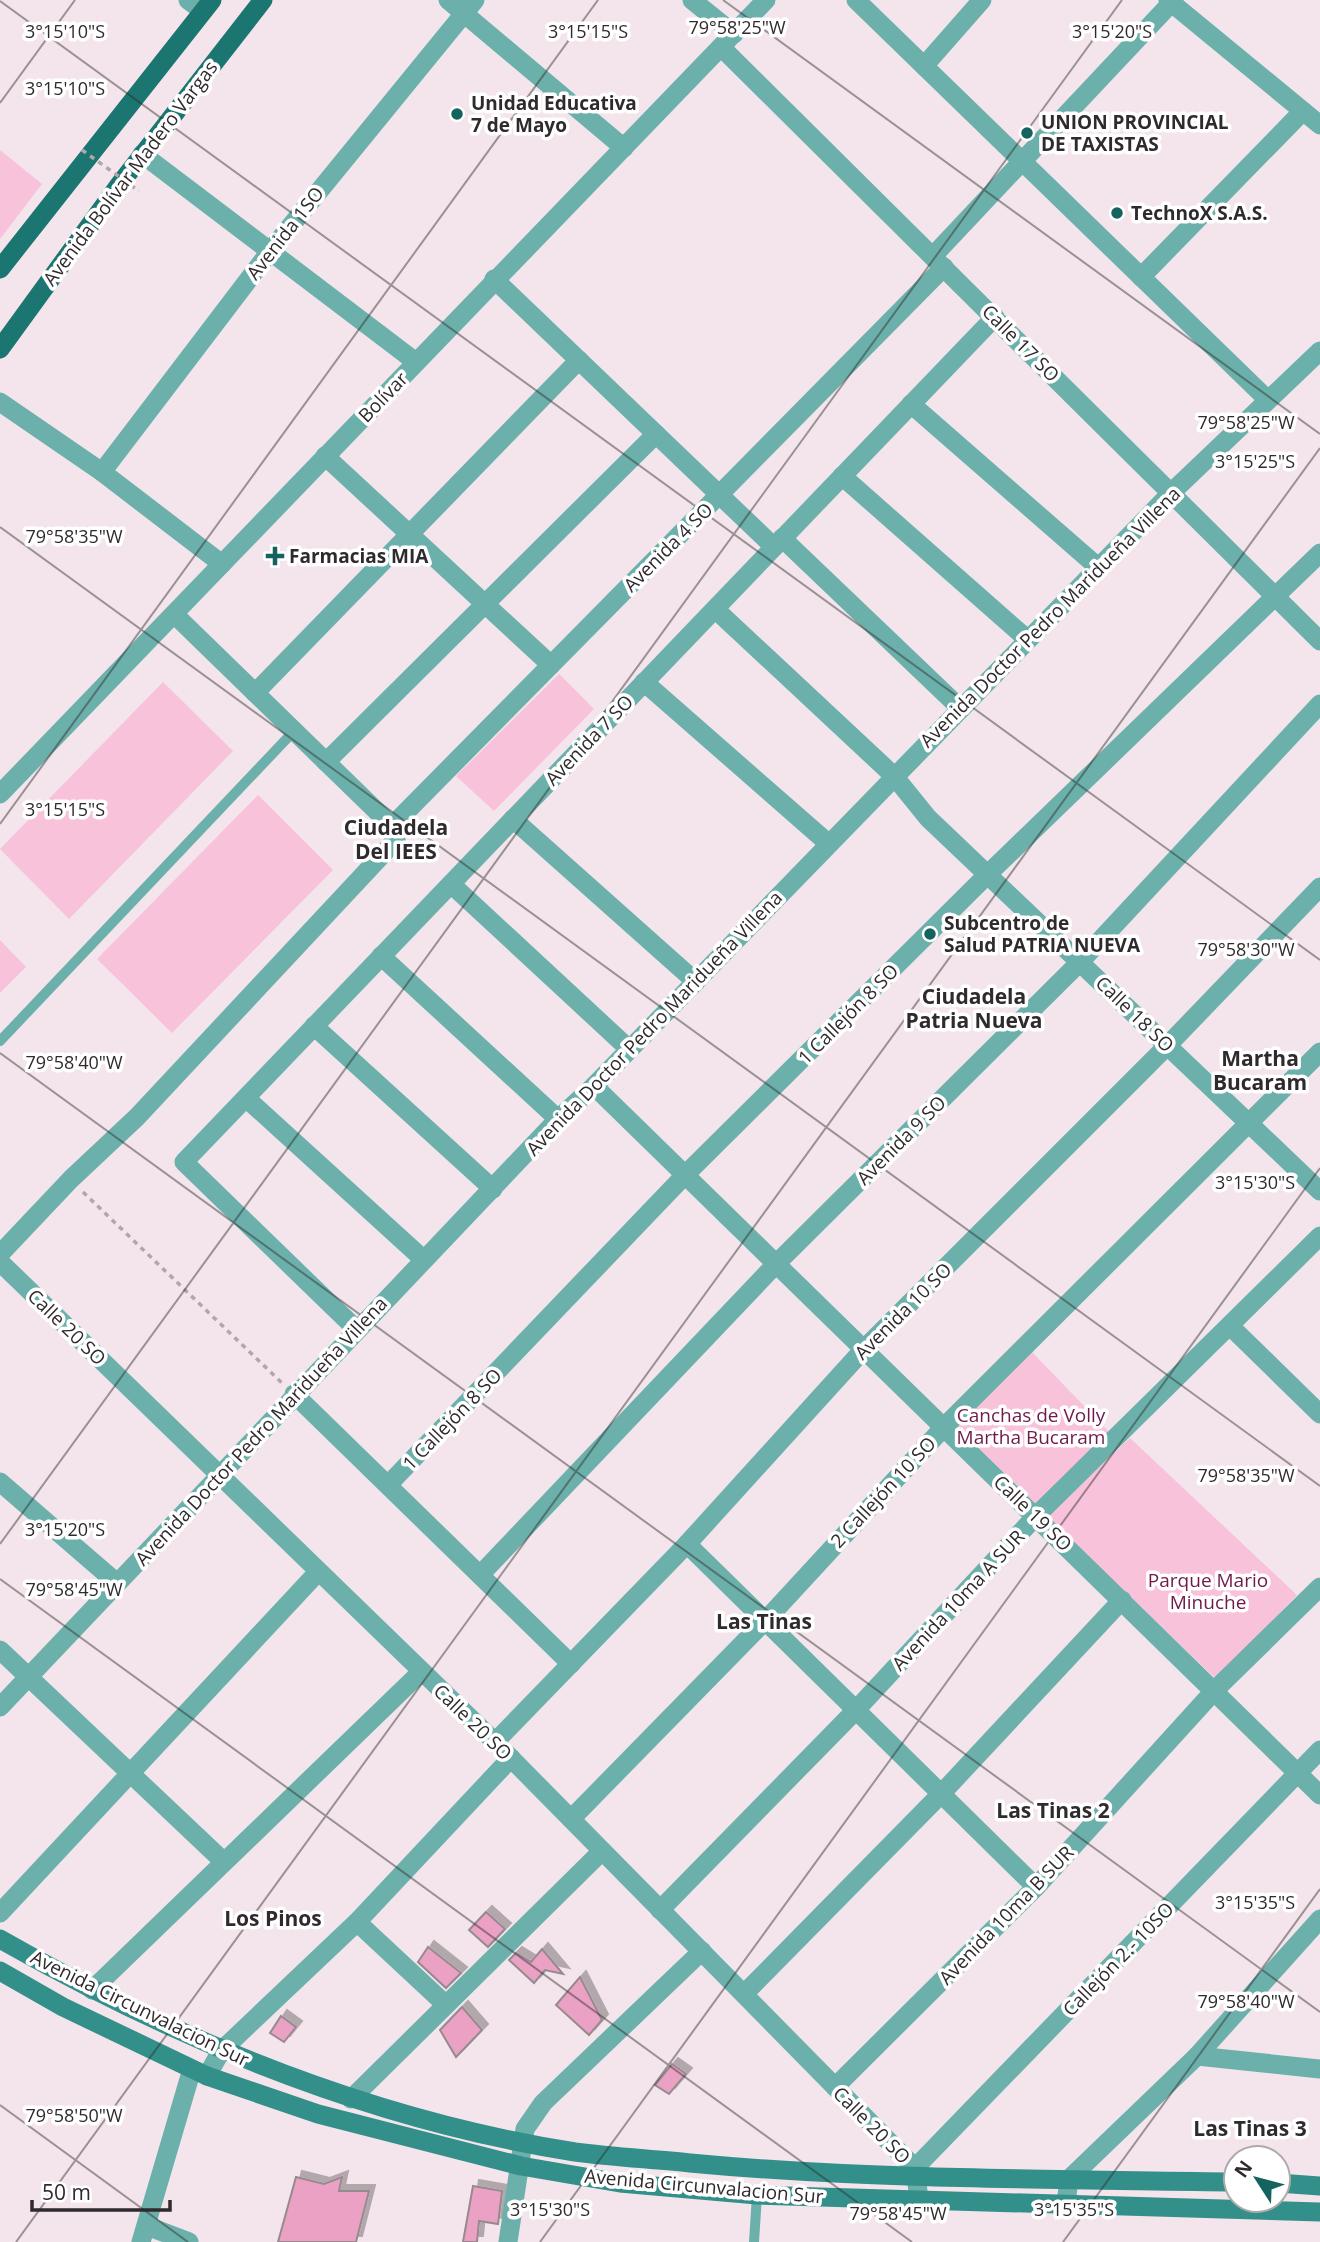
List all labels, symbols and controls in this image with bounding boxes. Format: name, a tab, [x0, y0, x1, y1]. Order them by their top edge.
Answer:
text: 79°58'25"W	[688, 15, 786, 39]
text: 3°15'10"S	[25, 19, 105, 43]
text: 3°15'15"S	[548, 19, 628, 43]
text: 3°15'20"S	[1072, 19, 1152, 43]
street label: Avenida Bolívar Madero Vargas	[37, 55, 223, 291]
text: 3°15'10"S	[25, 76, 105, 100]
place label: Unidad Educativa 7 de Mayo	[471, 90, 637, 138]
marker: Unidad Educativa 7 de Mayo	[449, 106, 465, 122]
place label: UNION PROVINCIAL DE TAXISTAS	[1041, 109, 1229, 157]
marker: UNION PROVINCIAL DE TAXISTAS	[1019, 125, 1035, 141]
street label: Avenida 1SO	[240, 181, 330, 285]
place label: TechnoX S.A.S.	[1131, 200, 1268, 226]
marker: TechnoX S.A.S.	[1109, 205, 1125, 221]
street label: Calle 17 SO	[977, 299, 1065, 387]
street label: Bolívar	[352, 366, 414, 428]
text: 79°58'25"W	[1197, 410, 1295, 434]
text: 3°15'25"S	[1215, 449, 1295, 473]
street label: Avenida Doctor Pedro Maridueña Villena	[914, 481, 1186, 753]
street label: Avenida 4 SO	[618, 497, 718, 597]
text: 79°58'35"W	[25, 524, 123, 548]
place label: Farmacias MIA	[289, 543, 429, 569]
marker: Farmacias MIA	[267, 548, 283, 564]
street label: Avenida 7 SO	[539, 689, 639, 791]
text: 3°15'15"S	[25, 797, 105, 821]
district label: Ciudadela Del IEES	[344, 813, 448, 865]
street label: Avenida Doctor Pedro Maridueña Villena	[520, 885, 788, 1161]
place label: Subcentro de Salud PATRIA NUEVA	[944, 910, 1141, 958]
marker: Subcentro de Salud PATRIA NUEVA	[922, 926, 938, 942]
text: 79°58'30"W	[1197, 937, 1295, 961]
street label: 1 Callejón 8 SO	[792, 958, 904, 1070]
street label: Calle 18 SO	[1090, 970, 1180, 1058]
district label: Ciudadela Patria Nueva	[906, 982, 1042, 1034]
district label: Martha Bucaram	[1213, 1044, 1307, 1096]
text: 79°58'40"W	[25, 1050, 123, 1074]
street label: Avenida 9 SO	[851, 1090, 951, 1190]
text: 3°15'30"S	[1215, 1170, 1295, 1194]
street label: Avenida 10 SO	[849, 1257, 957, 1365]
street label: Calle 20 SO	[22, 1283, 112, 1371]
street label: Avenida Doctor Pedro Maridueña Villena	[129, 1291, 393, 1571]
street label: 1 Callejón 8 SO	[397, 1362, 507, 1476]
park label: Canchas de Volly Martha Bucaram	[957, 1402, 1106, 1450]
street label: 2 Callejón 10 SO	[825, 1431, 941, 1553]
text: 79°58'35"W	[1197, 1463, 1295, 1487]
street label: Calle 19 SO	[988, 1469, 1078, 1557]
text: 3°15'20"S	[25, 1517, 105, 1541]
street label: Avenida 10ma A SUR	[886, 1524, 1030, 1676]
park label: Parque Mario Minuche	[1148, 1567, 1268, 1615]
text: 79°58'45"W	[25, 1577, 123, 1601]
district label: Las Tinas	[716, 1607, 812, 1635]
street label: Calle 20 SO	[428, 1678, 518, 1766]
district label: Las Tinas 2	[996, 1796, 1110, 1824]
street label: Avenida 10ma B SUR	[933, 1840, 1079, 1990]
text: 3°15'35"S	[1215, 1890, 1295, 1914]
street label: Callejón 2.- 10SO	[1057, 1896, 1179, 2022]
district label: Los Pinos	[224, 1904, 322, 1932]
street label: Avenida Circunvalacion Sur	[27, 1944, 254, 2072]
text: 79°58'40"W	[1197, 1989, 1295, 2013]
street label: Calle 20 SO	[828, 2081, 916, 2169]
text: 79°58'50"W	[25, 2103, 123, 2127]
district label: Las Tinas 3	[1193, 2114, 1307, 2142]
north arrow	[1222, 2144, 1292, 2214]
text: N	[1228, 2155, 1258, 2183]
street label: Avenida Circunvalacion Sur	[583, 2163, 825, 2209]
scale bar	[32, 2168, 170, 2212]
text: 50 m	[42, 2178, 91, 2206]
text: 3°15'30"S	[510, 2197, 590, 2221]
text: 3°15'35"S	[1034, 2197, 1114, 2221]
text: 79°58'45"W	[849, 2201, 947, 2225]

